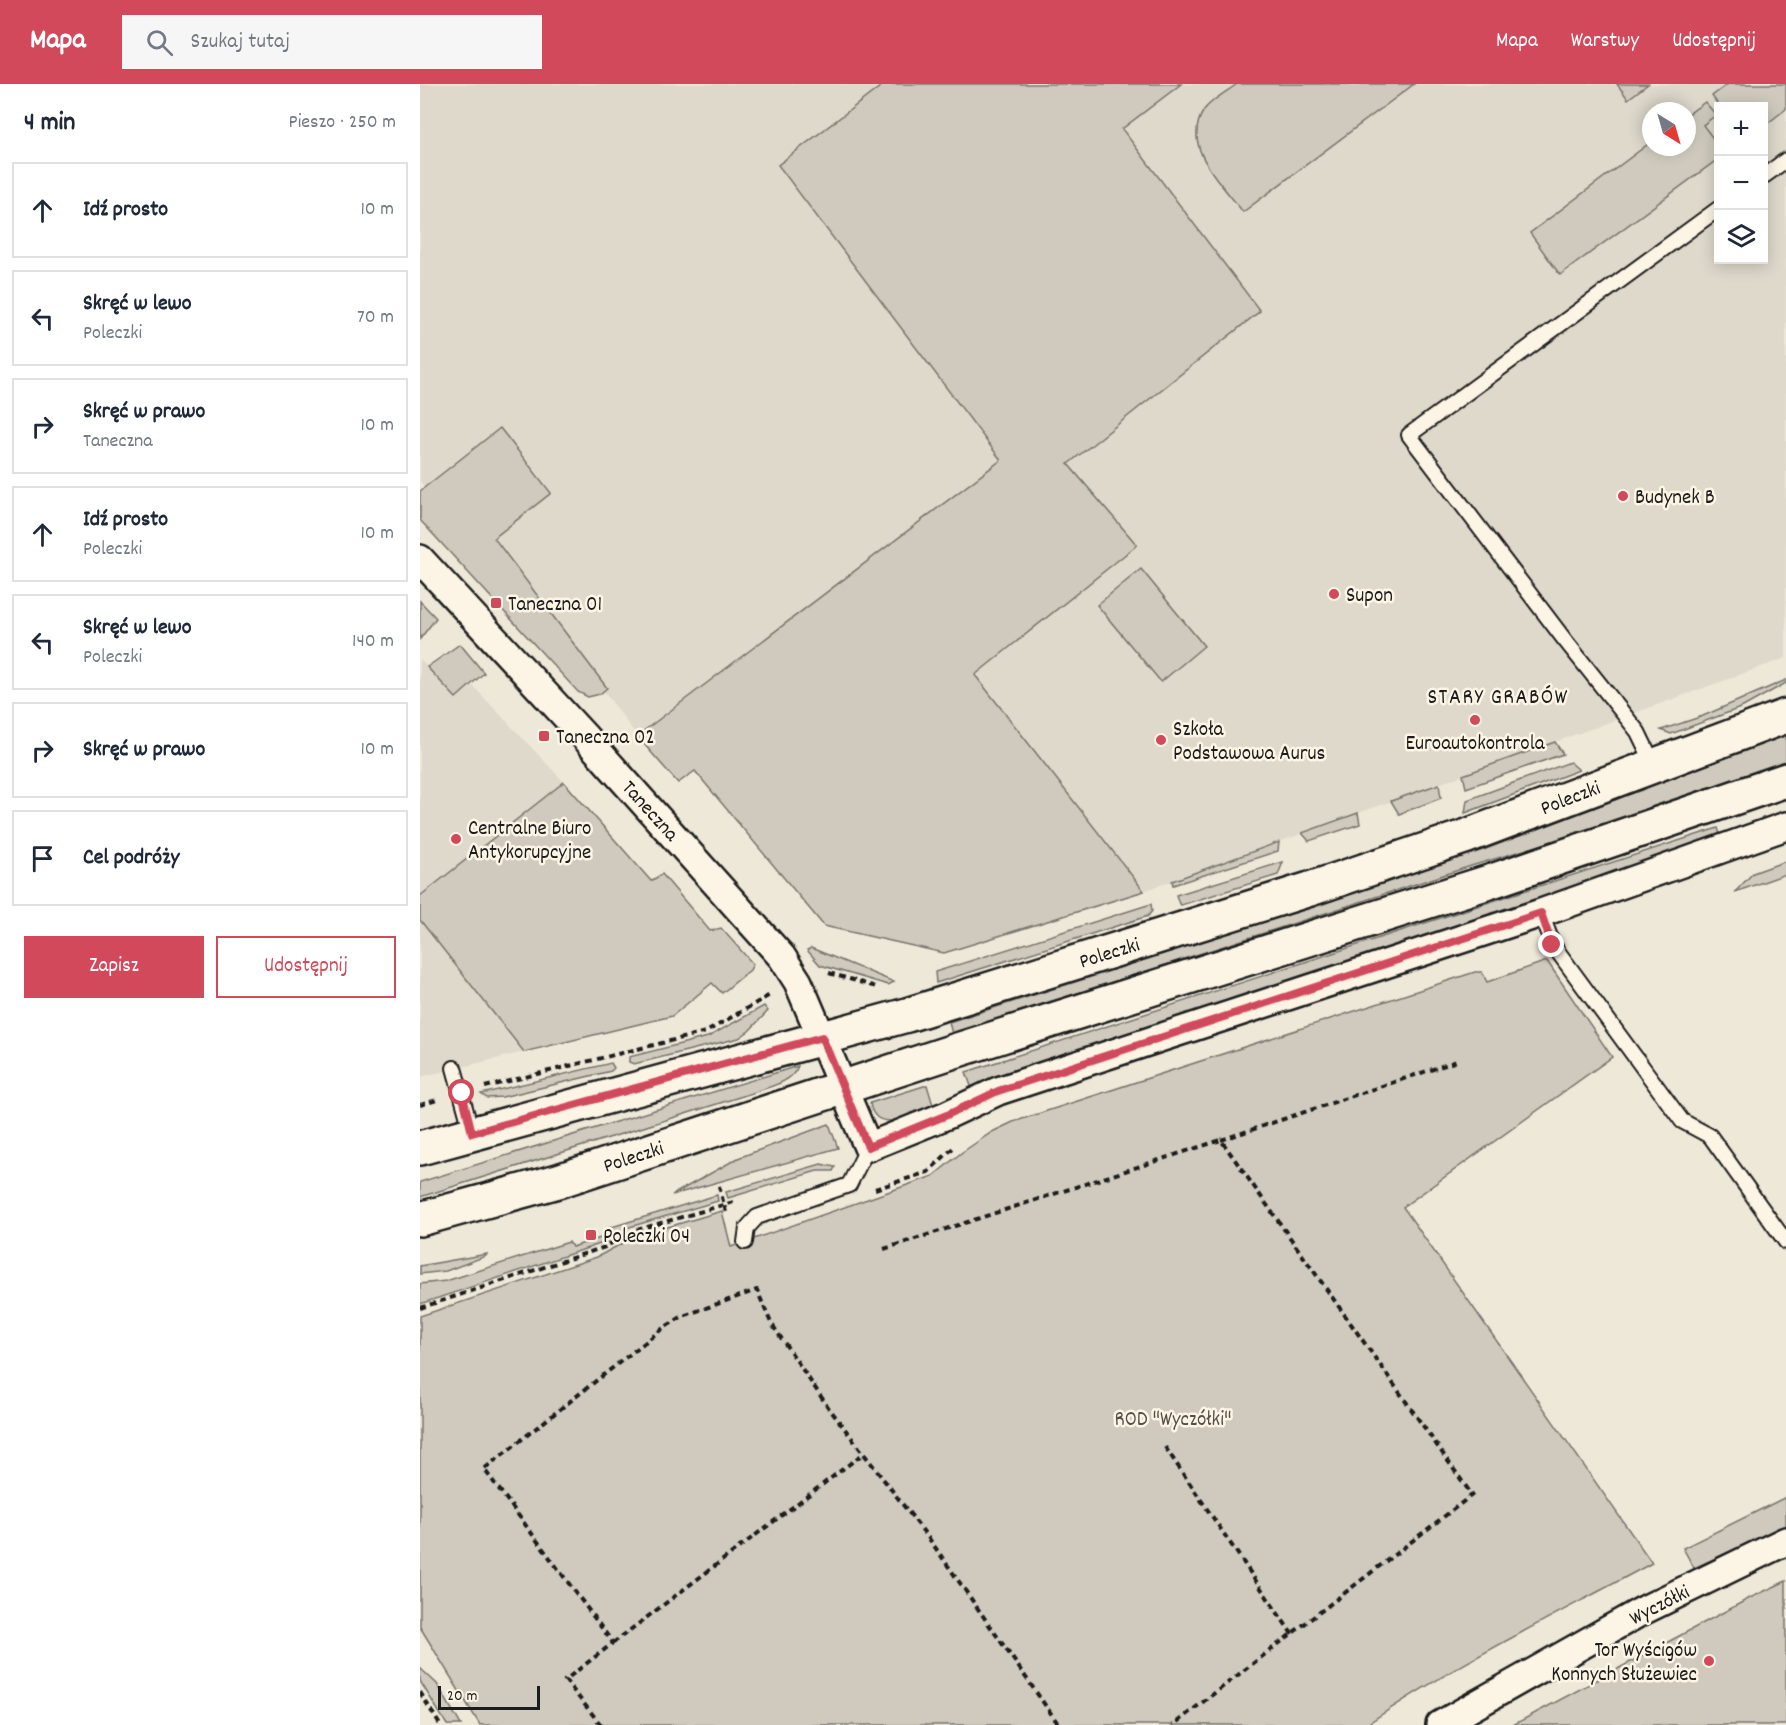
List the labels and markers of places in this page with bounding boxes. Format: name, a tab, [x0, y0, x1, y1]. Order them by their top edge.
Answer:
place label: Budynek B	[1635, 484, 1715, 514]
marker: Budynek B	[1616, 489, 1630, 503]
place label: Supon	[1346, 582, 1393, 612]
marker: Supon	[1327, 587, 1341, 601]
place label: Taneczna 01	[508, 591, 602, 621]
marker: Taneczna 01	[489, 596, 503, 610]
marker: Euroautokontrola	[1468, 713, 1482, 727]
place label: Szkoła Podstawowa Aurus	[1173, 716, 1325, 770]
place label: Taneczna 02	[556, 724, 655, 754]
marker: Taneczna 02	[537, 729, 551, 743]
place label: Euroautokontrola	[1405, 730, 1546, 760]
marker: Szkoła Podstawowa Aurus	[1154, 733, 1168, 747]
place label: Centralne Biuro Antykorupcyjne	[468, 815, 591, 869]
marker: Centralne Biuro Antykorupcyjne	[449, 832, 463, 846]
place label: Poleczki 04	[603, 1223, 690, 1253]
marker: Poleczki 04	[584, 1228, 598, 1242]
place label: Tor Wyścigów Konnych Służewiec	[1551, 1637, 1697, 1691]
marker: Tor Wyścigów Konnych Służewiec	[1702, 1654, 1716, 1668]

